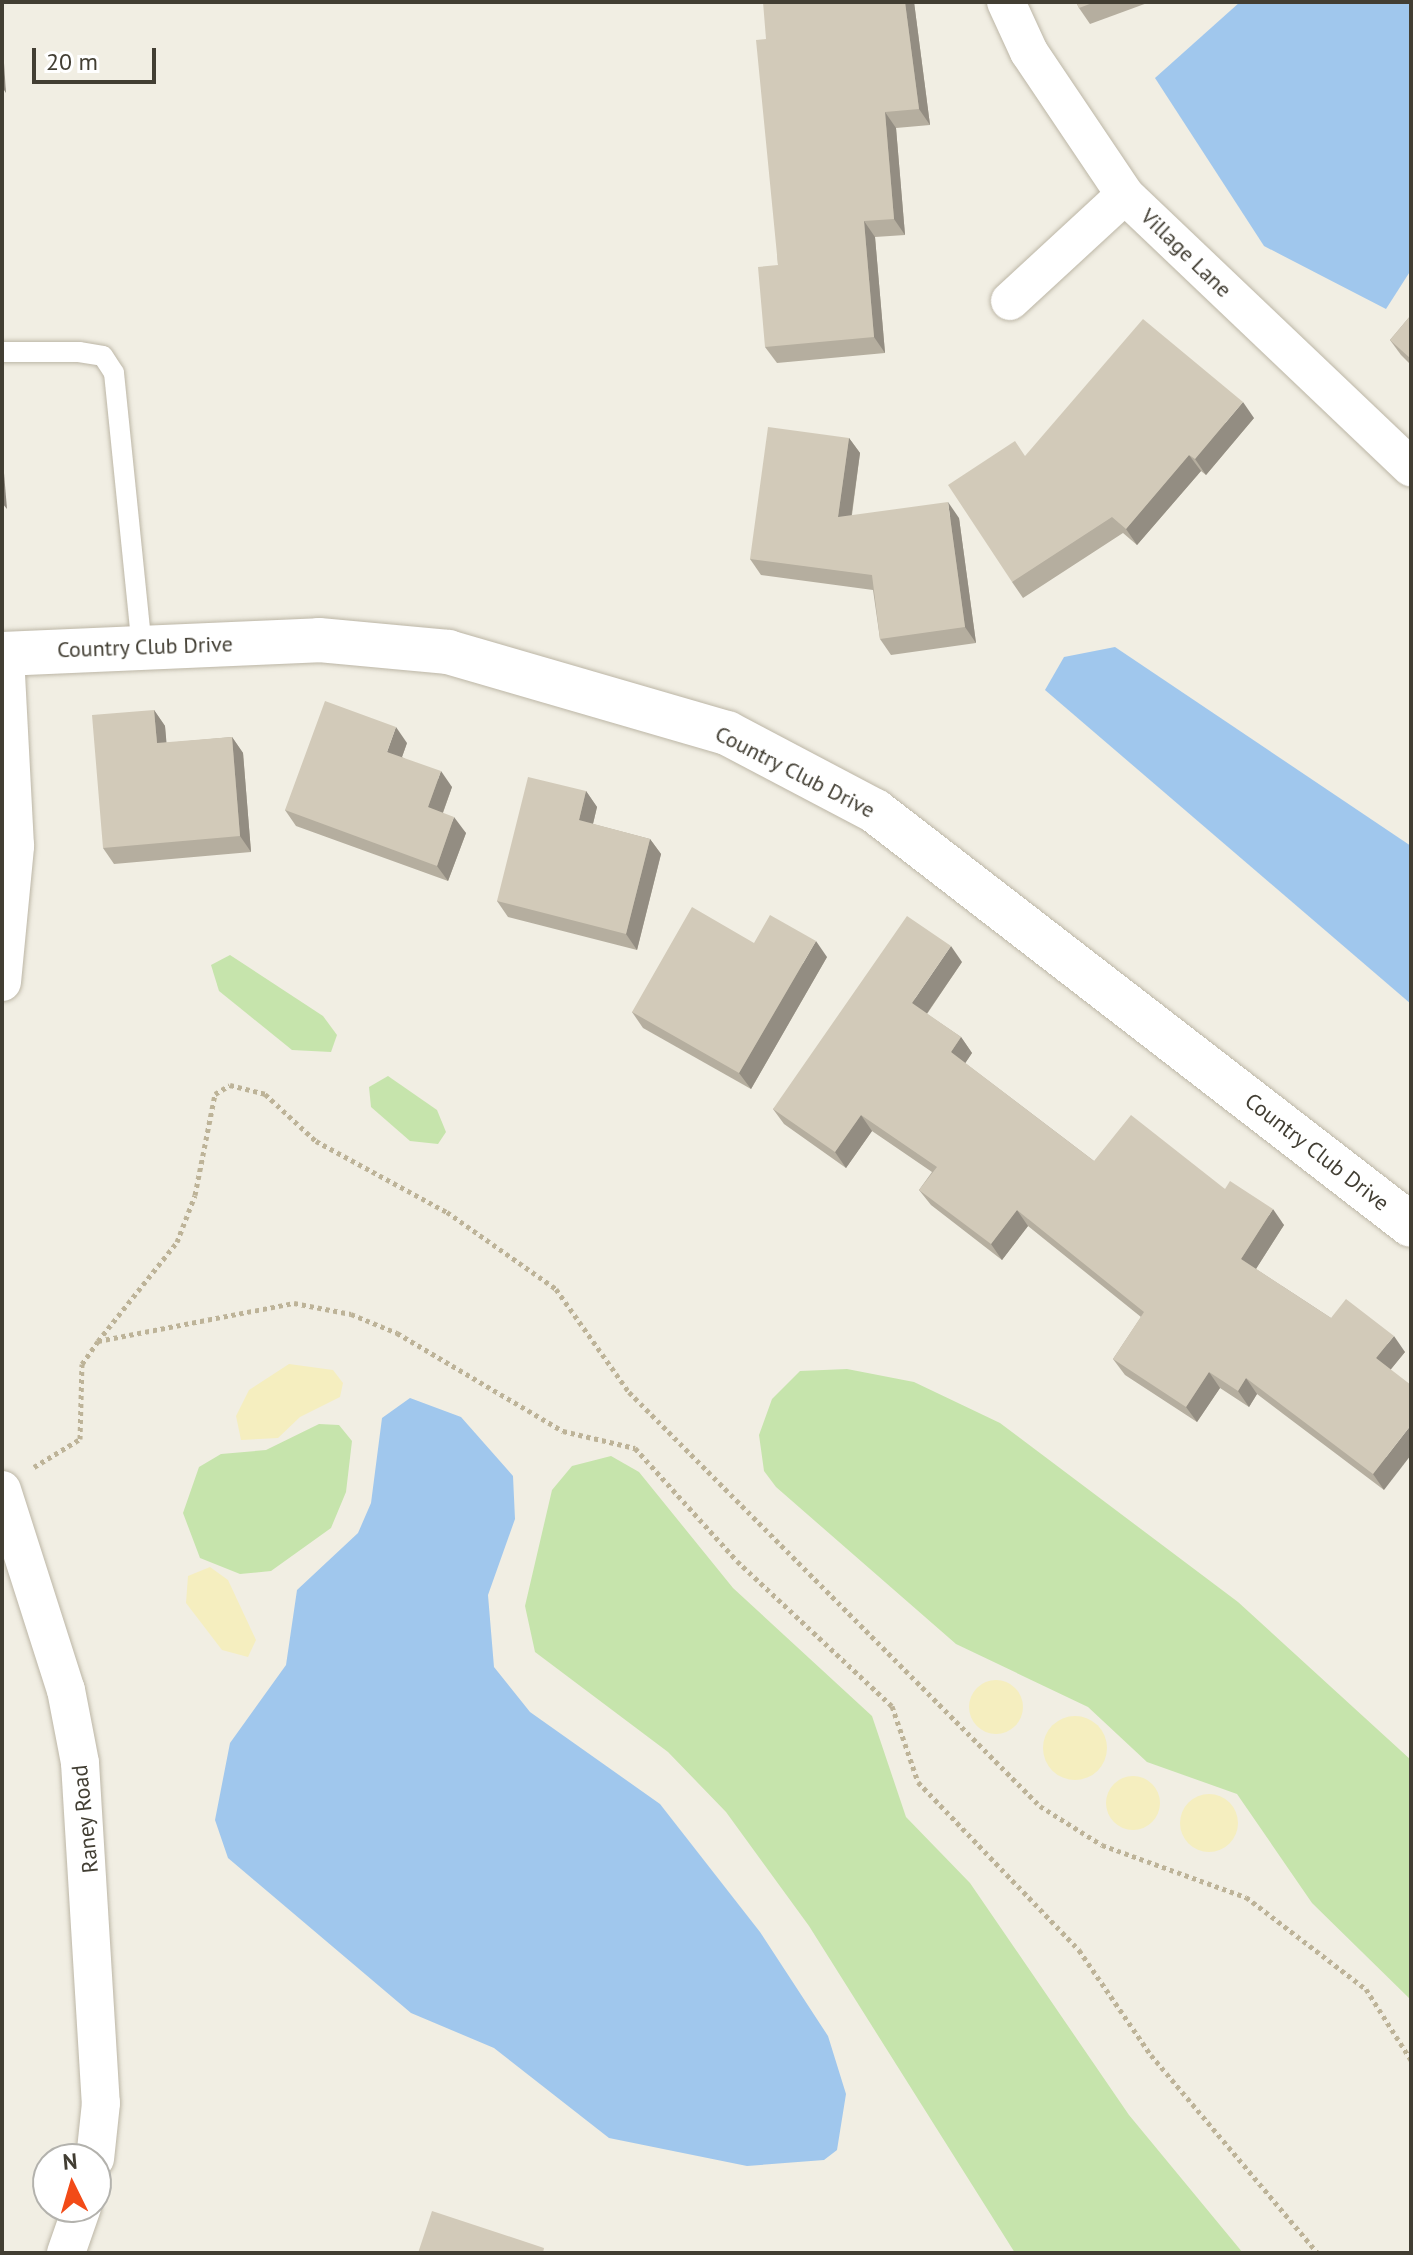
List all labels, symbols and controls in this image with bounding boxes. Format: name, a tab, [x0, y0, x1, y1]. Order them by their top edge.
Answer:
scale bar	[36, 32, 160, 82]
text: 20 m	[46, 46, 98, 77]
street label: Village Lane	[1135, 203, 1237, 303]
street label: Country Club Drive	[56, 631, 234, 663]
street label: Country Club Drive	[710, 720, 880, 824]
street label: Country Club Drive	[1239, 1087, 1395, 1217]
street label: Raney Road	[66, 1763, 104, 1875]
north arrow	[32, 2143, 112, 2223]
text: N	[62, 2147, 79, 2176]

